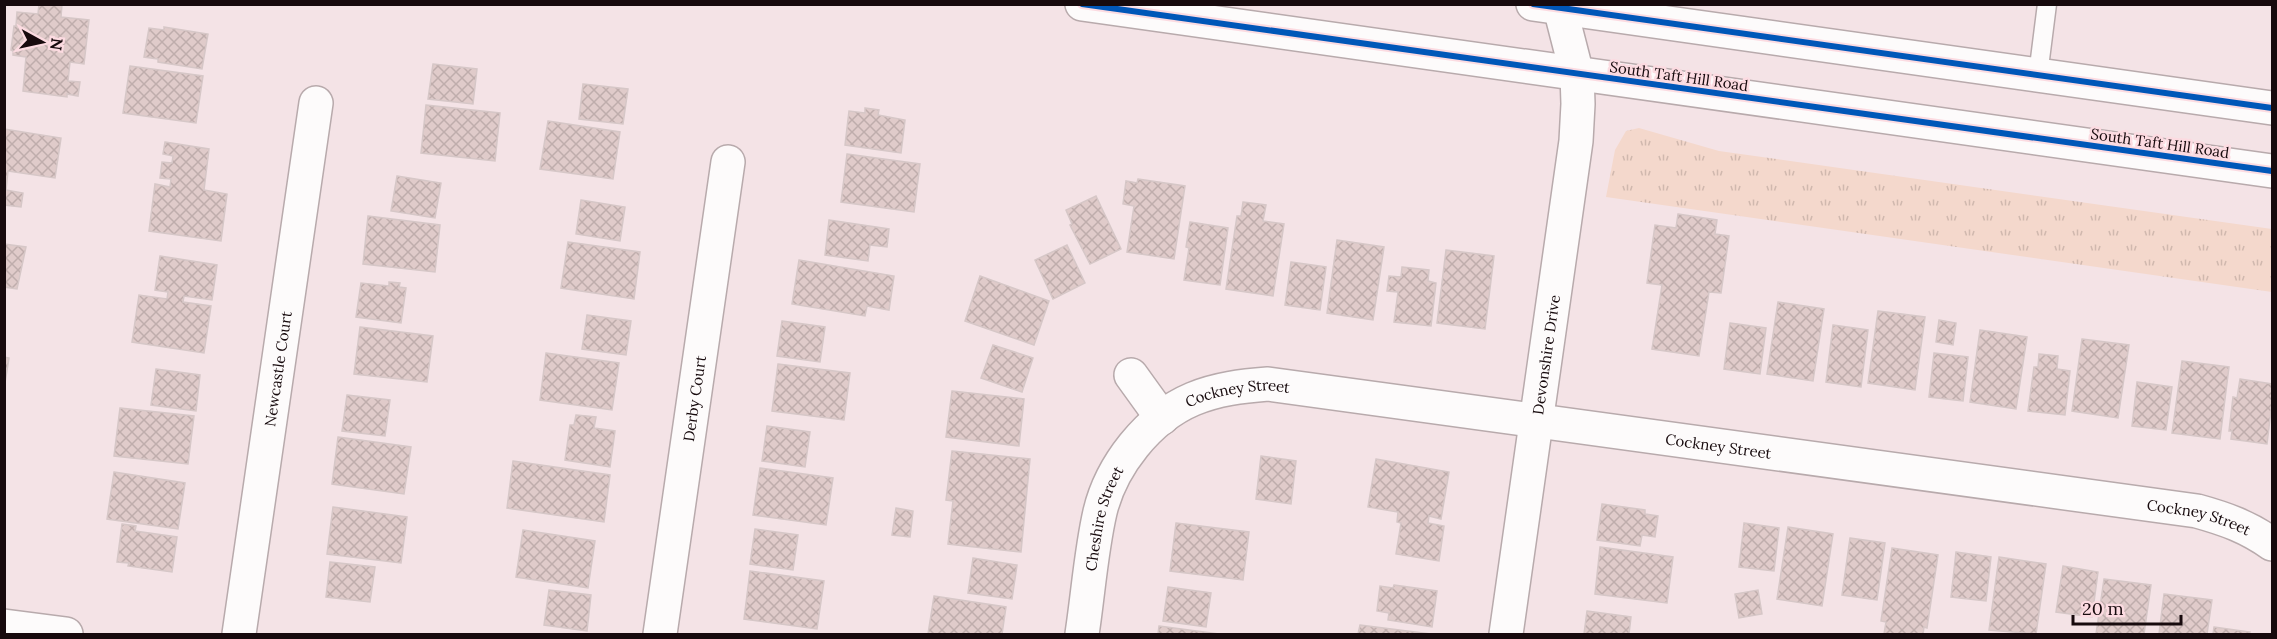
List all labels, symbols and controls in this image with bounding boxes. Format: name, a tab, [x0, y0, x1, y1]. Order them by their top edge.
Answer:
north arrow	[12, 12, 72, 72]
text: N	[46, 37, 68, 52]
street label: South Taft Hill Road	[1609, 57, 1750, 95]
street label: South Taft Hill Road	[2090, 124, 2231, 162]
street label: Devonshire Drive	[1528, 294, 1564, 416]
street label: Newcastle Court	[260, 310, 295, 428]
street label: Derby Court	[678, 354, 710, 443]
street label: Cockney Street	[1182, 374, 1291, 411]
street label: Cockney Street	[1664, 429, 1773, 462]
street label: Cheshire Street	[1081, 462, 1127, 572]
street label: Cockney Street	[2146, 495, 2254, 539]
scale bar	[2073, 588, 2181, 626]
text: 20 m	[2082, 597, 2124, 620]

